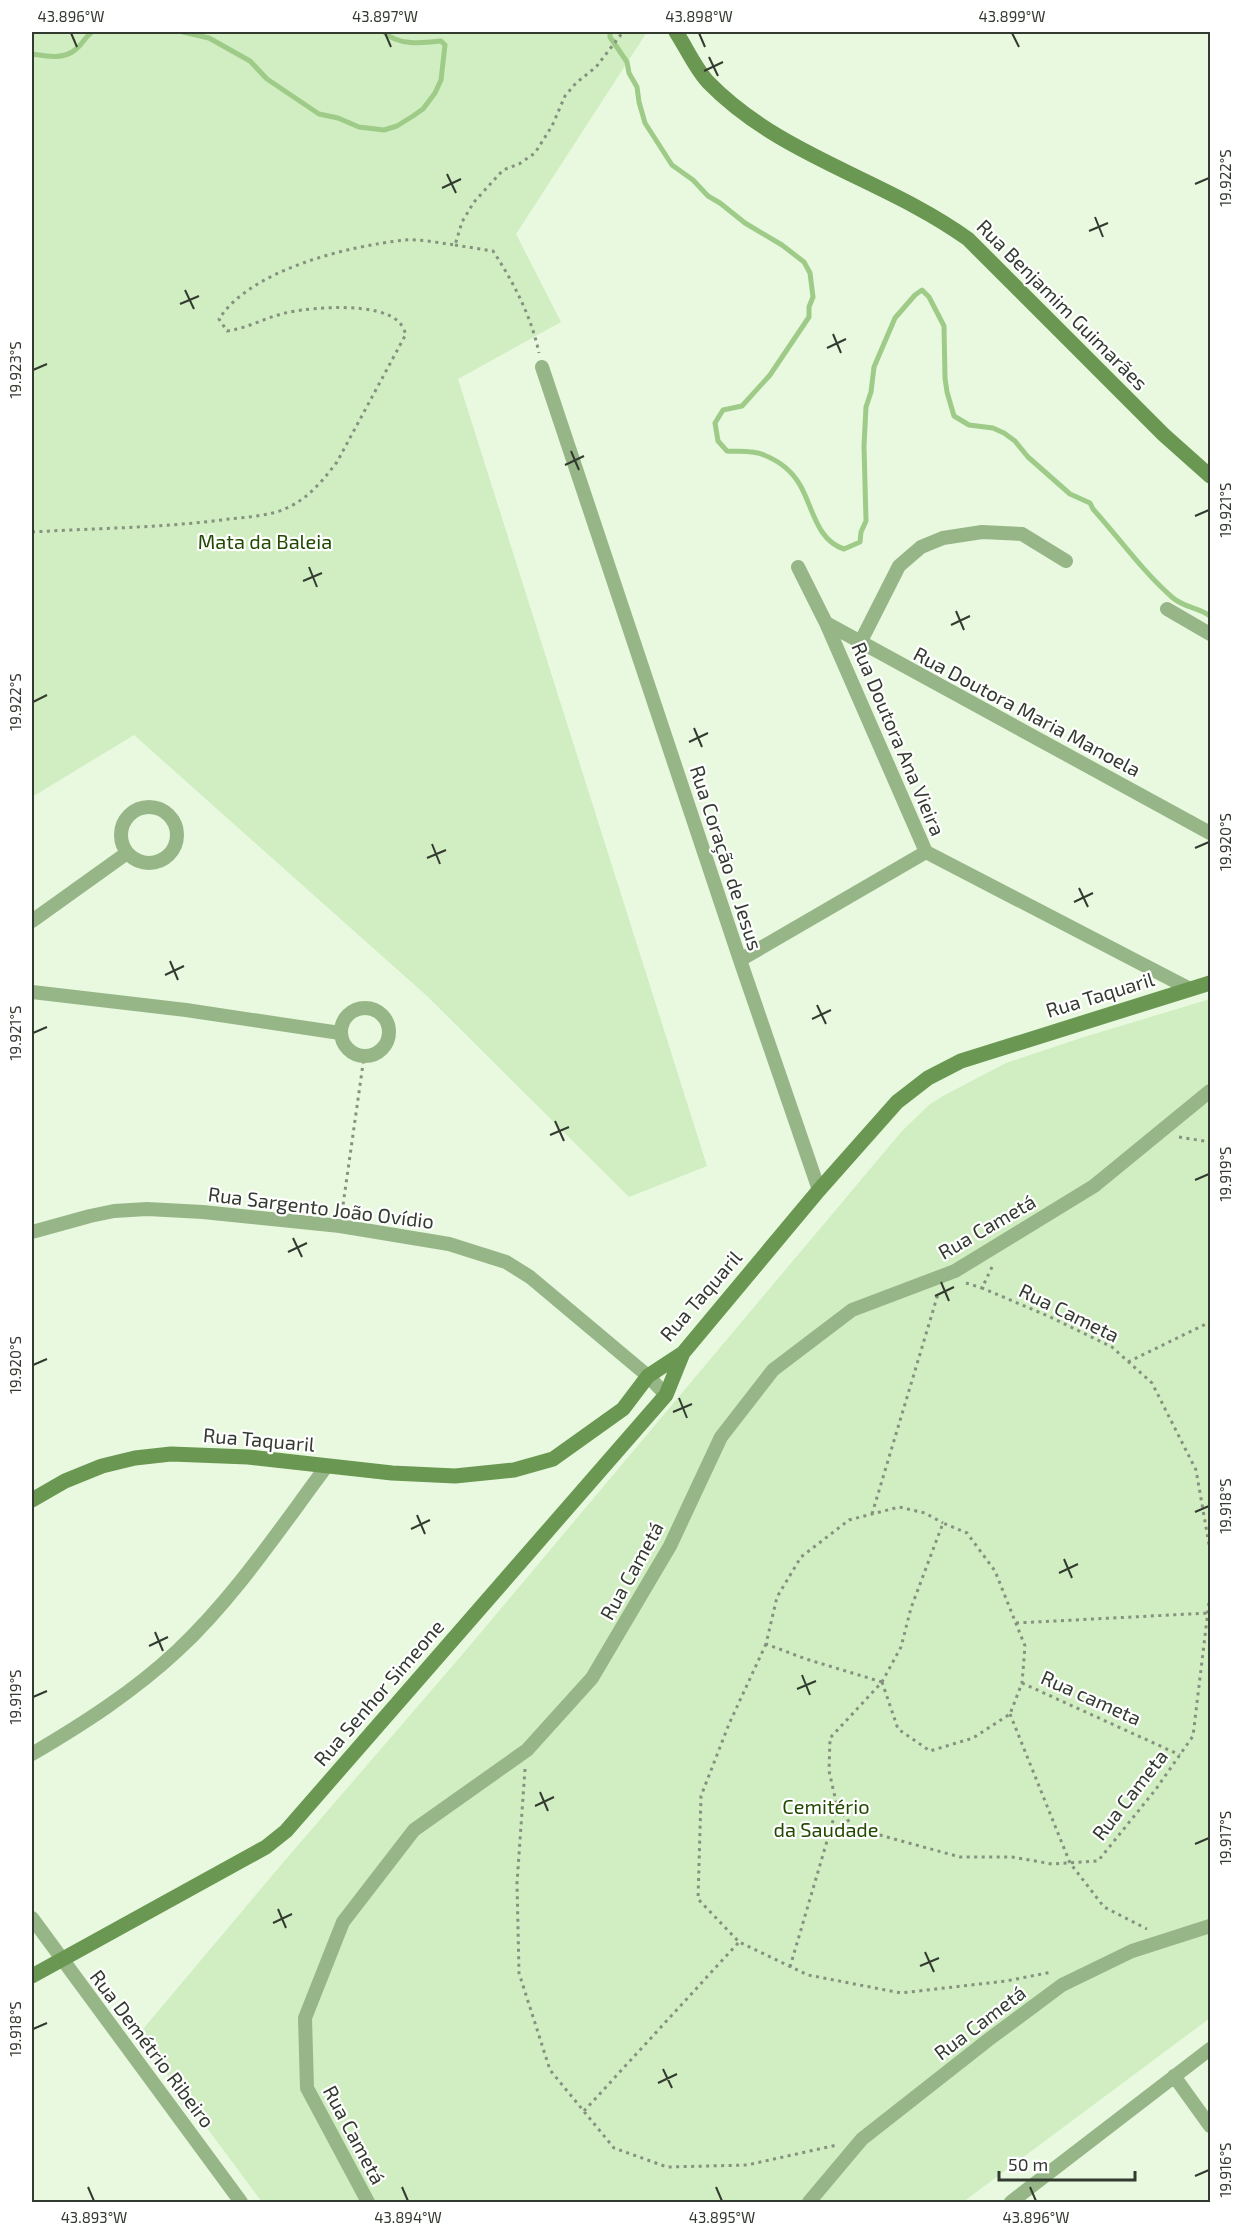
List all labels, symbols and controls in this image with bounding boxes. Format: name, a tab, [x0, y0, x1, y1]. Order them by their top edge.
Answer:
text: 43.896°W	[38, 7, 104, 25]
text: 43.897°W	[352, 7, 418, 25]
text: 43.898°W	[665, 7, 733, 25]
text: 43.899°W	[979, 7, 1045, 25]
text: 19.922°S	[1216, 149, 1234, 207]
street label: Rua Benjamim Guimarães	[972, 214, 1153, 395]
text: 19.923°S	[6, 341, 24, 399]
text: 19.921°S	[1216, 483, 1234, 537]
park label: Mata da Baleia	[198, 529, 332, 553]
street label: Rua Doutora Ana Vieira	[847, 638, 951, 839]
street label: Rua Doutora Maria Manoela	[910, 641, 1145, 781]
text: 19.922°S	[6, 673, 24, 731]
street label: Rua Coração de Jesus	[685, 762, 768, 954]
text: 19.920°S	[1216, 813, 1234, 871]
street label: Rua Taquaril	[1043, 966, 1157, 1022]
text: 19.921°S	[6, 1006, 24, 1060]
text: 19.919°S	[1216, 1147, 1234, 1201]
street label: Rua Sargento João Ovídio	[207, 1181, 435, 1233]
street label: Rua Cametá	[934, 1189, 1039, 1264]
street label: Rua Taquaril	[654, 1245, 746, 1346]
street label: Rua Cameta	[1015, 1278, 1123, 1347]
text: 19.920°S	[6, 1336, 24, 1394]
street label: Rua Taquaril	[202, 1422, 316, 1456]
text: 19.918°S	[1216, 1478, 1234, 1534]
street label: Rua Cametá	[594, 1517, 668, 1624]
street label: Rua Senhor Simeone	[308, 1614, 448, 1770]
street label: Rua cameta	[1038, 1664, 1145, 1730]
text: 19.919°S	[6, 1670, 24, 1724]
street label: Rua Cameta	[1086, 1744, 1172, 1845]
park label: Cemitério da Saudade	[773, 1794, 879, 1841]
text: 19.917°S	[1216, 1811, 1234, 1865]
street label: Rua Demétrio Ribeiro	[86, 1965, 220, 2132]
street label: Rua Cametá	[929, 1980, 1030, 2064]
text: 19.918°S	[6, 2001, 24, 2057]
street label: Rua Cametá	[319, 2081, 391, 2188]
text: 19.916°S	[1216, 2143, 1234, 2197]
scale bar	[999, 2144, 1136, 2182]
text: 50 m	[1008, 2153, 1048, 2175]
text: 43.893°W	[61, 2208, 127, 2226]
text: 43.894°W	[374, 2208, 442, 2226]
text: 43.895°W	[689, 2208, 755, 2226]
text: 43.896°W	[1003, 2208, 1069, 2226]

